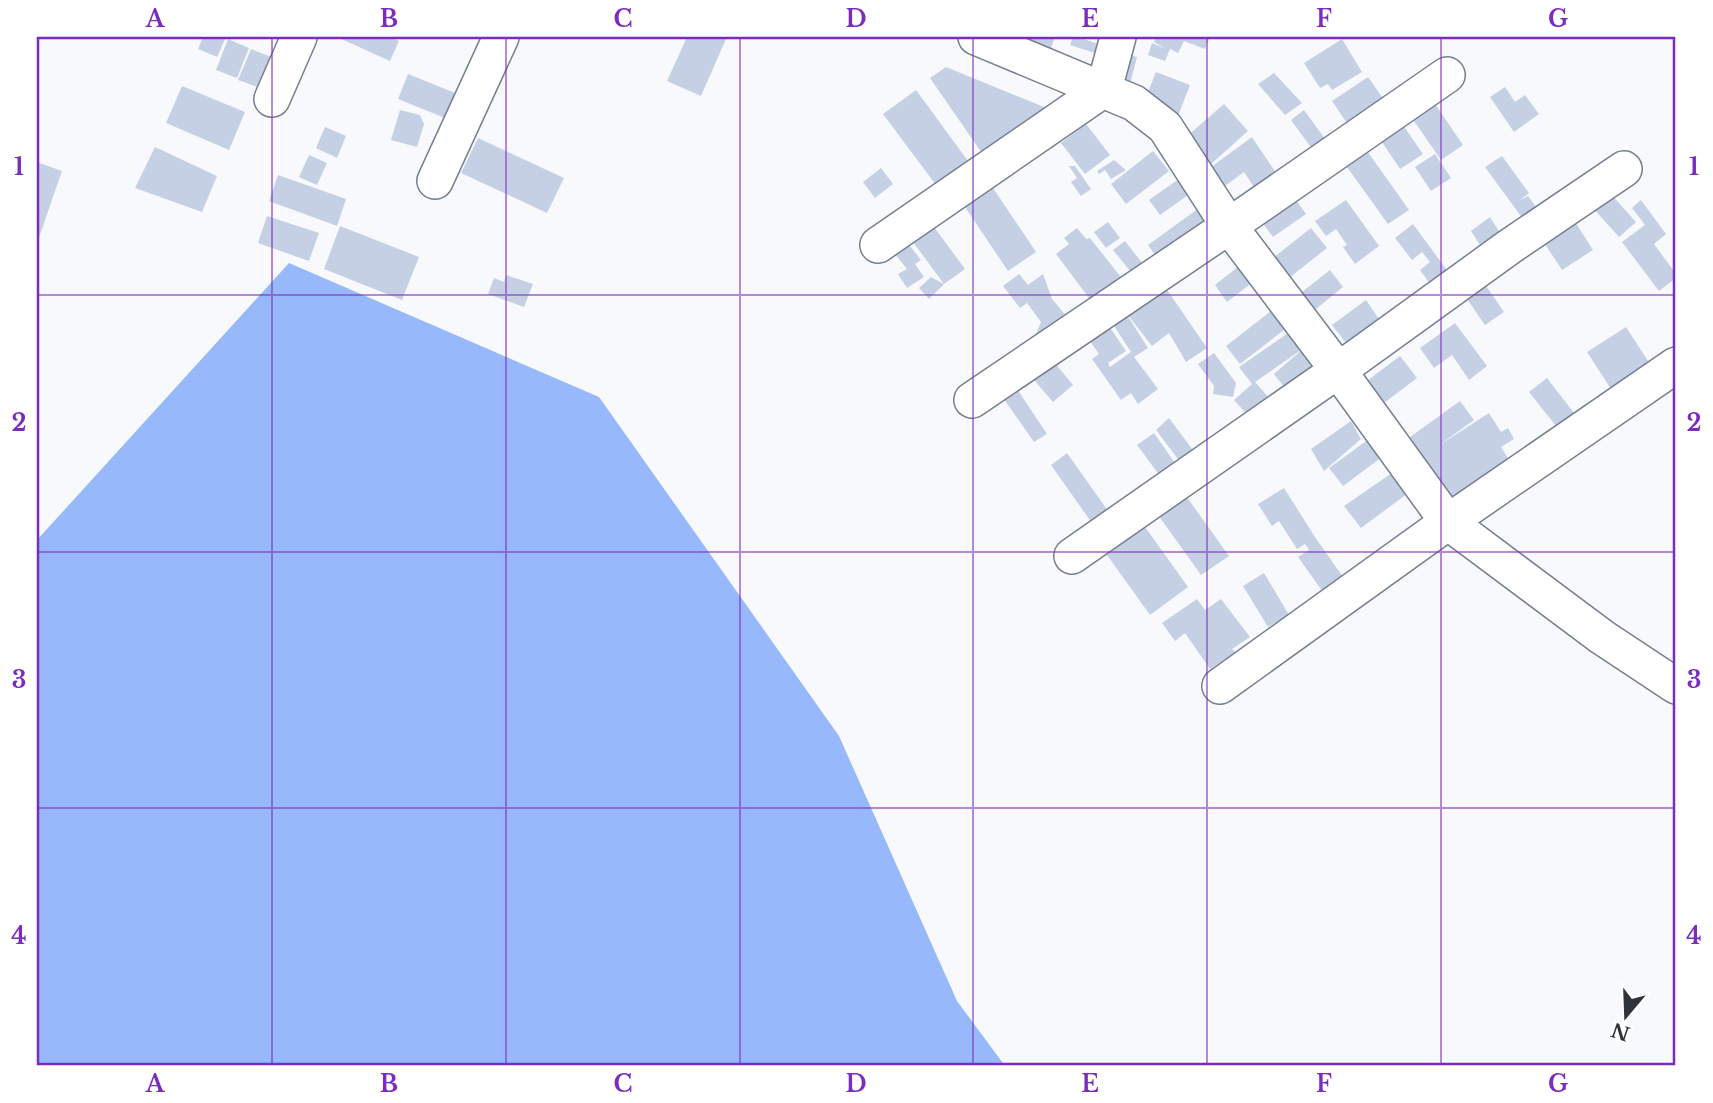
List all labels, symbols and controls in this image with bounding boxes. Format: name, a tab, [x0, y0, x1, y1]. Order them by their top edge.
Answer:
text: A	[145, 5, 166, 33]
text: B	[380, 5, 398, 33]
text: C	[614, 5, 632, 33]
text: D	[845, 5, 867, 33]
text: E	[1081, 5, 1099, 33]
text: F	[1316, 5, 1332, 33]
text: G	[1548, 5, 1568, 33]
text: 1	[14, 153, 24, 181]
text: 1	[1689, 153, 1699, 181]
text: 2	[12, 409, 26, 437]
text: 2	[1687, 409, 1701, 437]
text: 3	[12, 666, 26, 694]
text: 3	[1687, 666, 1701, 694]
text: 4	[11, 922, 27, 950]
text: 4	[1686, 922, 1702, 950]
north arrow	[1590, 981, 1660, 1050]
text: N	[1608, 1018, 1633, 1045]
text: A	[145, 1070, 166, 1098]
text: B	[380, 1070, 398, 1098]
text: C	[614, 1070, 632, 1098]
text: D	[845, 1070, 867, 1098]
text: E	[1081, 1070, 1099, 1098]
text: F	[1316, 1070, 1332, 1098]
text: G	[1548, 1070, 1568, 1098]

